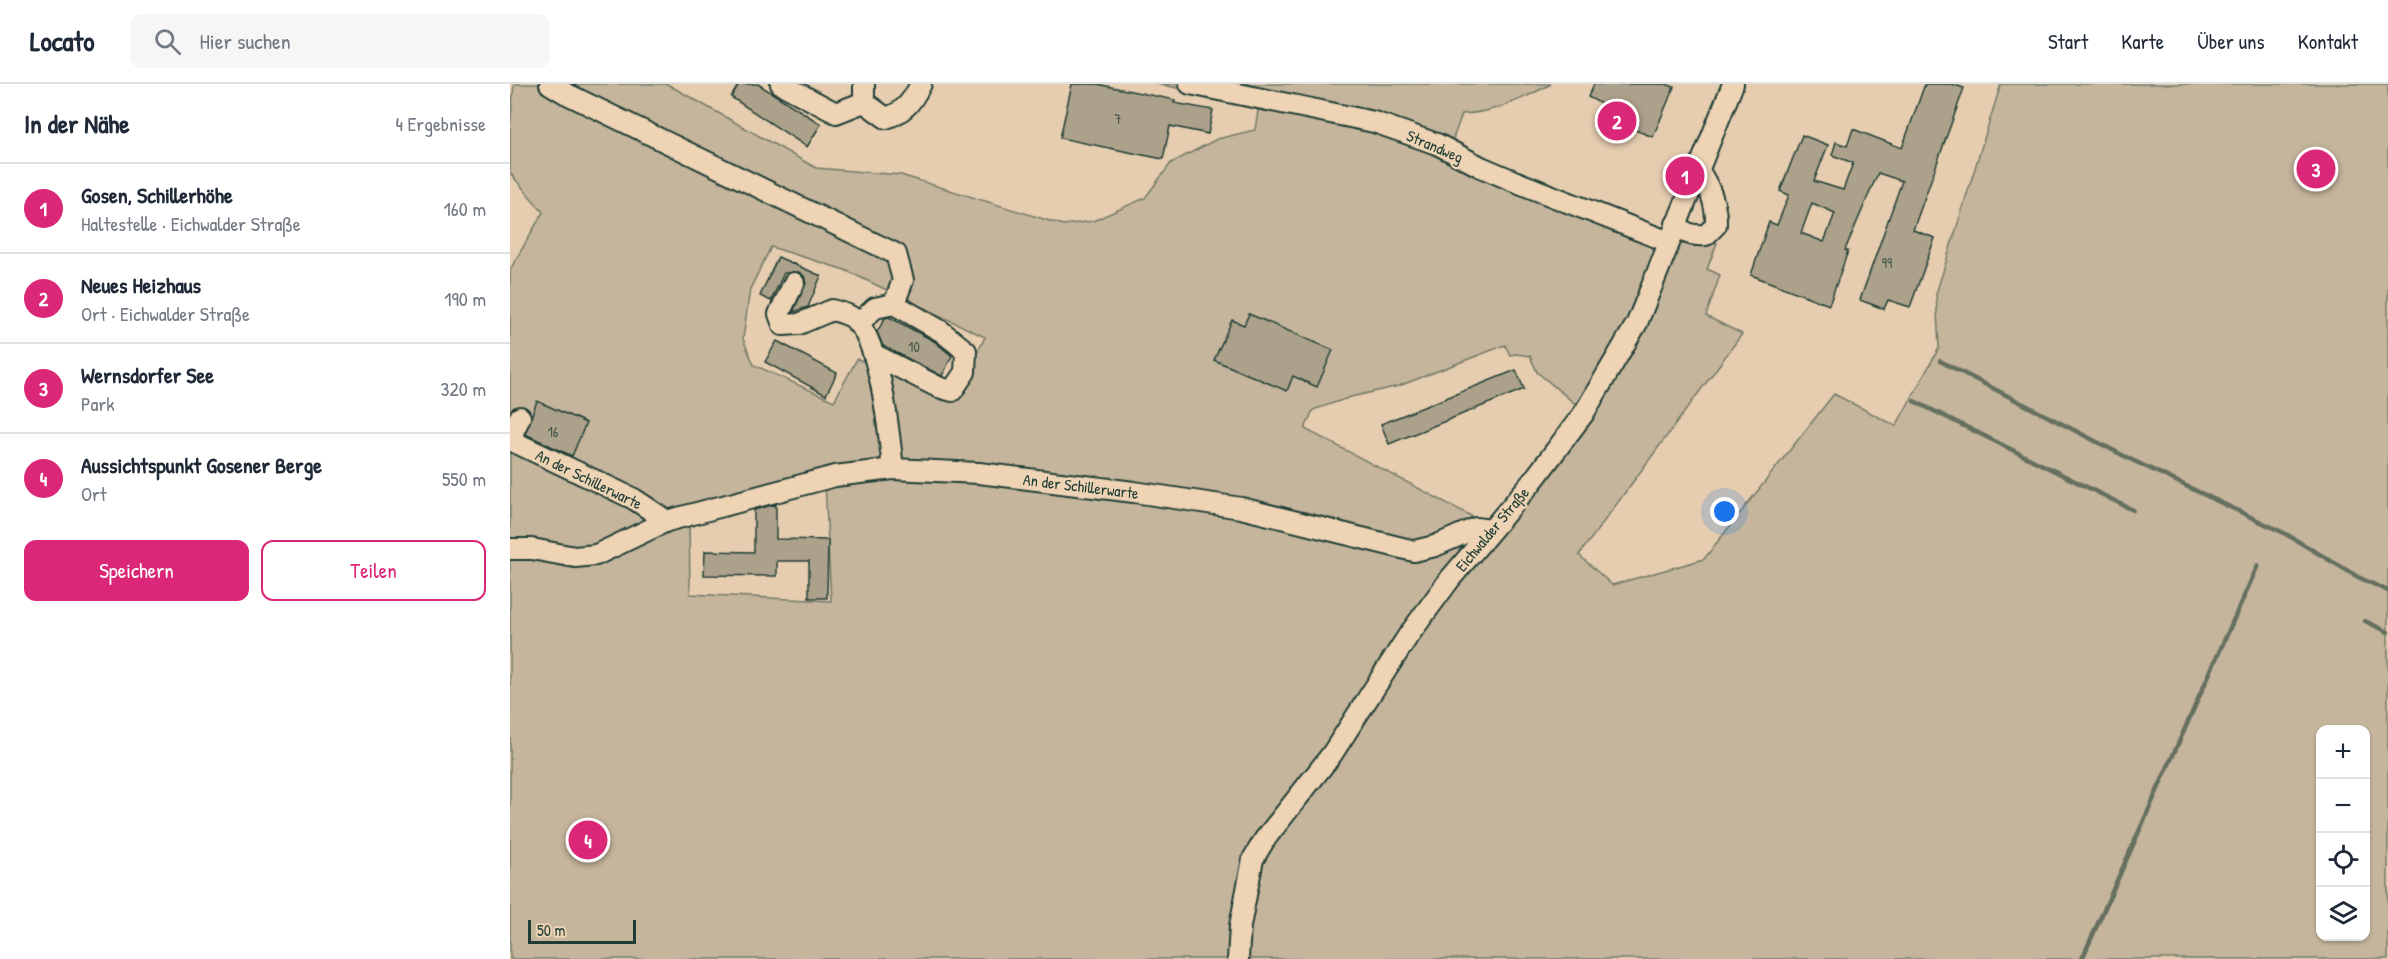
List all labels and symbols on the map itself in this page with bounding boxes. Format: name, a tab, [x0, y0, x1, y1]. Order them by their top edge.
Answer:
pin: 2	[1598, 99, 1636, 144]
house number: 7	[1115, 109, 1122, 128]
street label: Strandweg	[1403, 124, 1467, 168]
pin: 3	[2296, 146, 2336, 191]
pin: 1	[1666, 154, 1704, 199]
house number: 99	[1882, 253, 1892, 272]
house number: 10	[908, 337, 920, 356]
house number: 16	[548, 422, 559, 441]
street label: An der Schillerwarte	[532, 444, 647, 515]
street label: An der Schillerwarte	[1022, 468, 1141, 504]
street label: Eichwalder Straße	[1450, 482, 1534, 576]
your location	[1710, 497, 1739, 526]
pin: 4	[568, 818, 608, 862]
scale bar	[528, 917, 636, 944]

